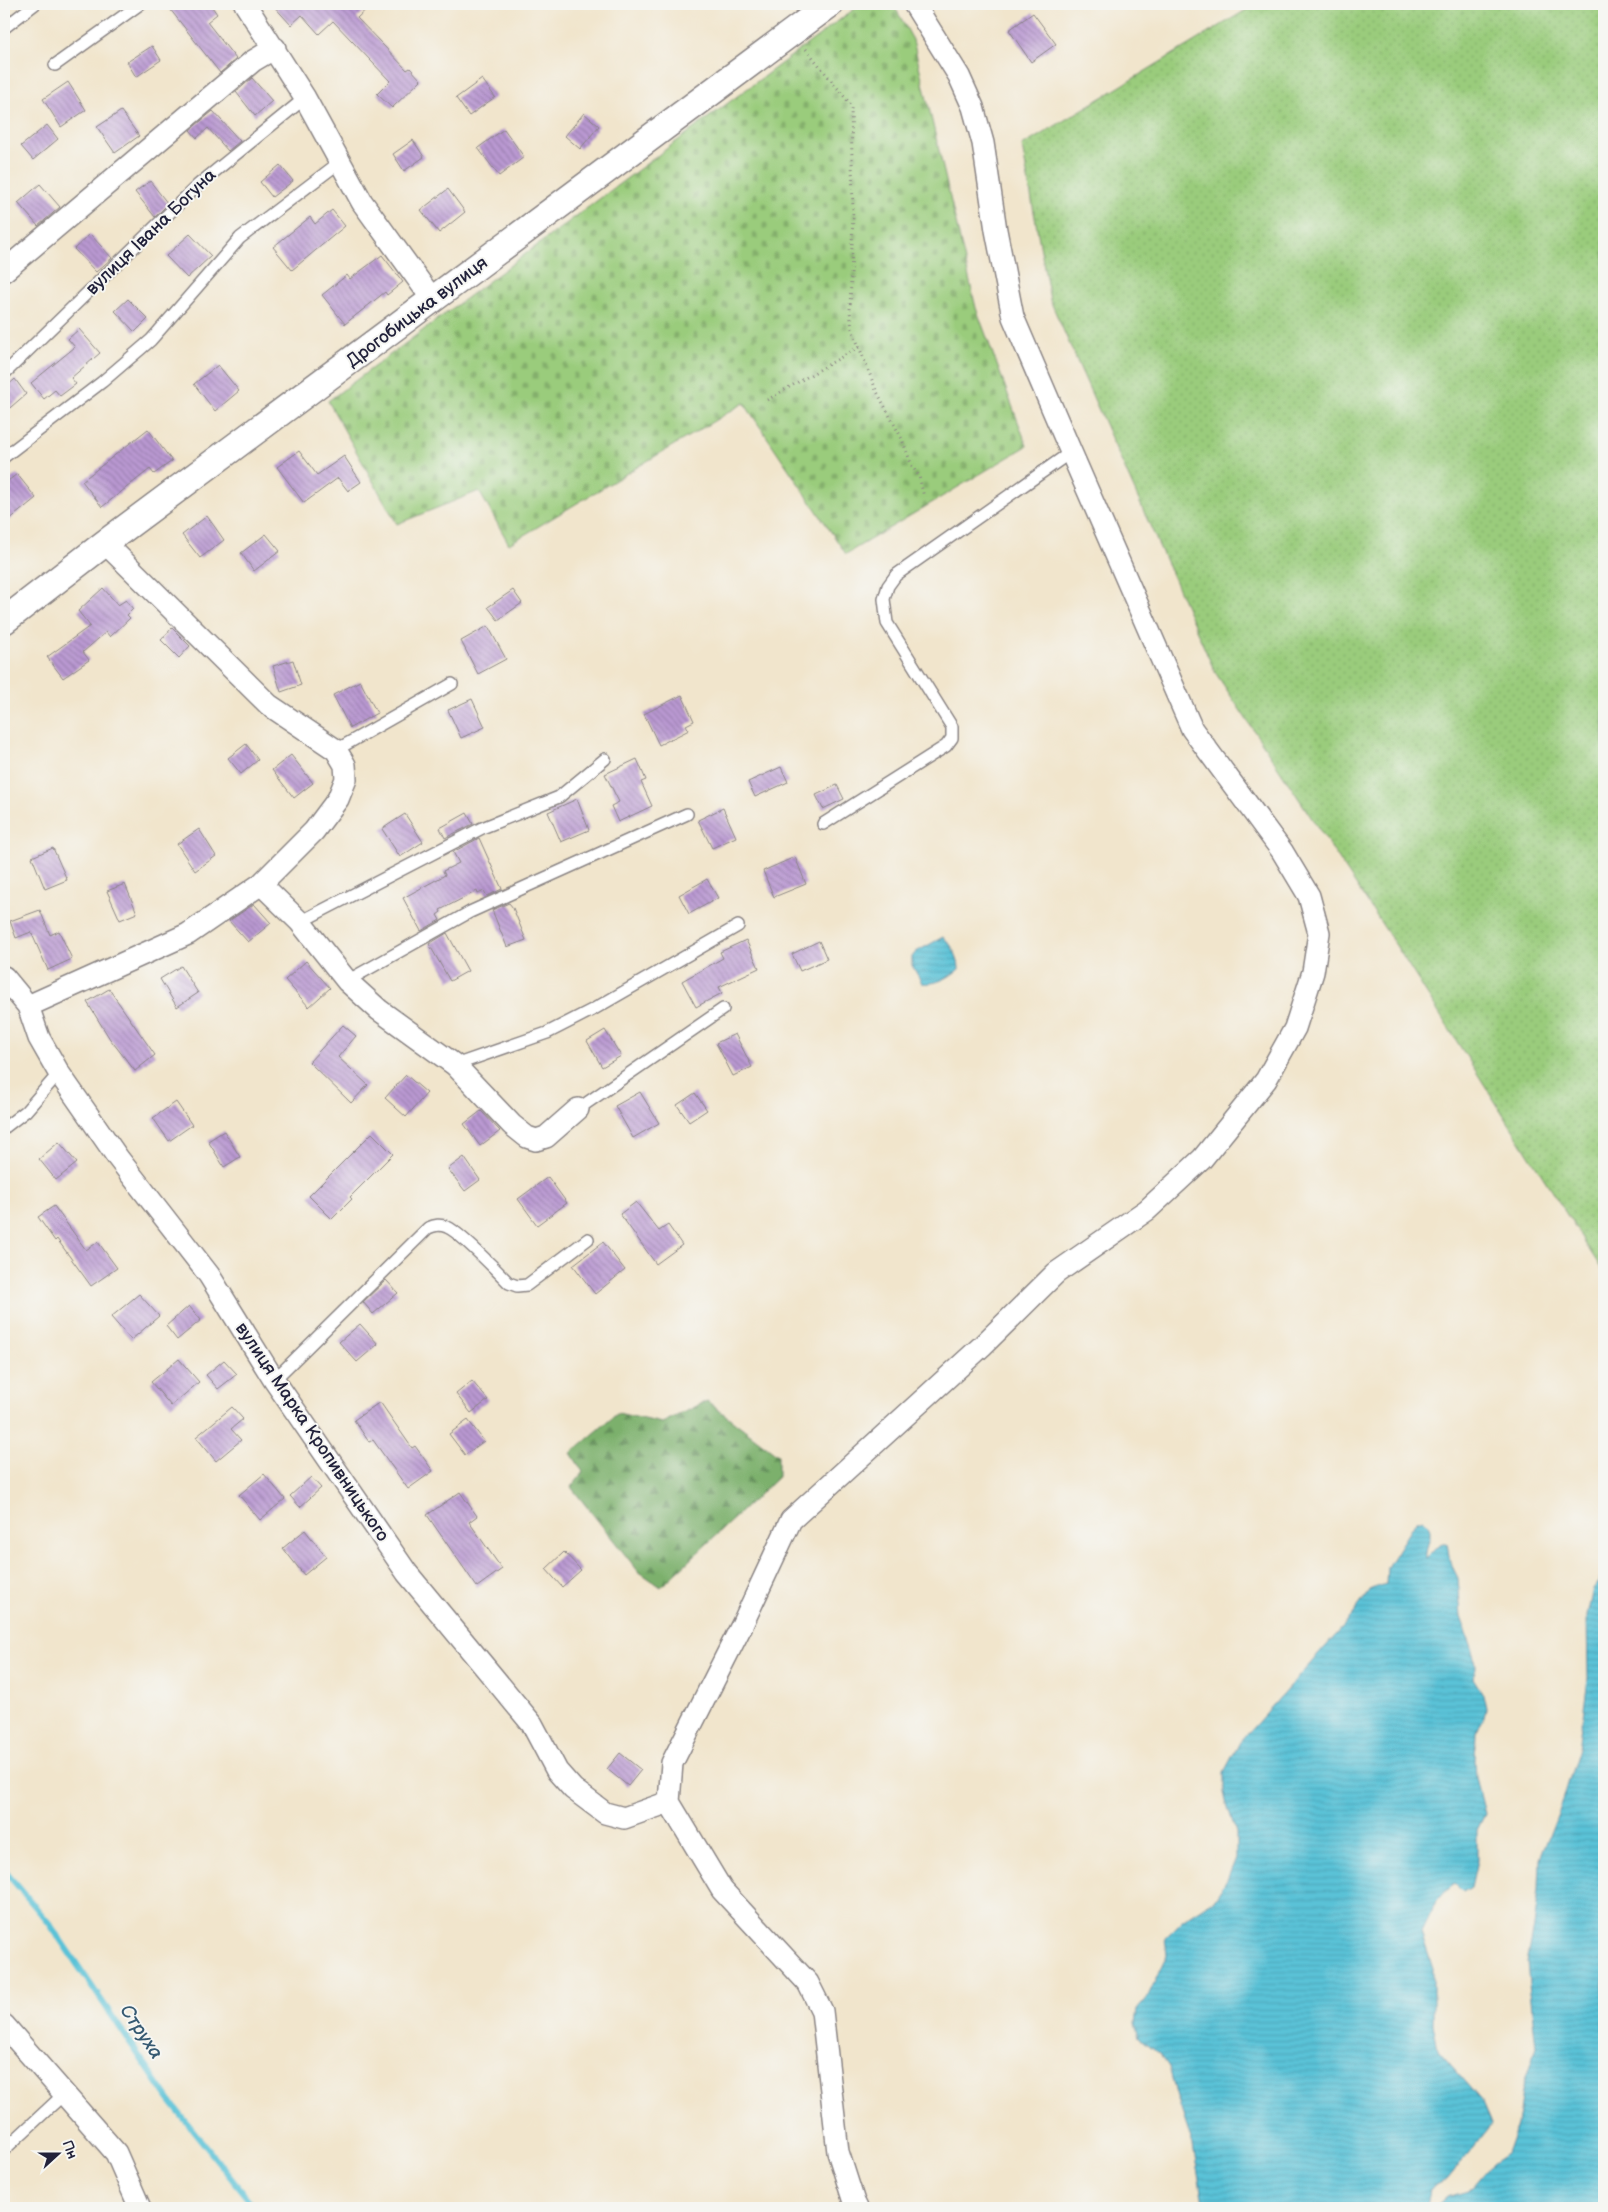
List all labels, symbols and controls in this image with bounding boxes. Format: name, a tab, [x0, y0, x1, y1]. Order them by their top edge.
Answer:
street label: вулиця Івана Богуна	[82, 164, 221, 299]
street label: Дрогобицька вулиця	[342, 252, 492, 372]
street label: вулиця Марка Кропивницького	[231, 1319, 393, 1545]
water label: Струха	[114, 2000, 168, 2064]
north arrow	[32, 2130, 82, 2180]
text: Пн	[58, 2138, 81, 2161]

